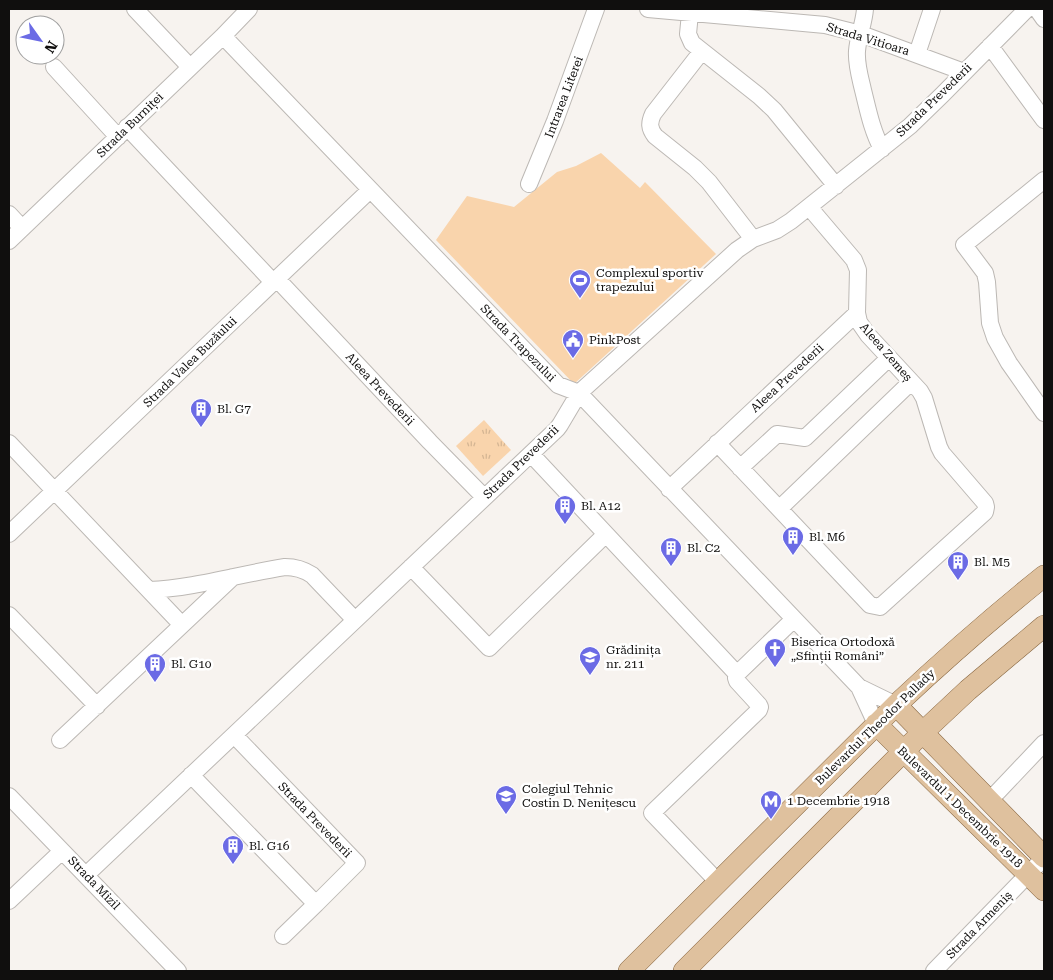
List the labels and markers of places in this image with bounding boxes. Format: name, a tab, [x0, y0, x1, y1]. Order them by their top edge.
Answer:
place label: Complexul sportiv trapezului	[596, 266, 703, 294]
sports icon: Complexul sportiv trapezului	[568, 268, 592, 299]
public building icon: PinkPost	[561, 328, 585, 359]
place label: PinkPost	[589, 333, 641, 347]
building icon: Bl. G7	[189, 397, 213, 428]
place label: Bl. G7	[217, 402, 251, 416]
building icon: Bl. A12	[553, 494, 577, 525]
place label: Bl. A12	[581, 499, 621, 513]
building icon: Bl. M6	[781, 525, 805, 556]
place label: Bl. M6	[809, 530, 845, 544]
building icon: Bl. C2	[659, 536, 683, 567]
place label: Bl. C2	[687, 541, 720, 555]
building icon: Bl. M5	[946, 550, 970, 581]
place label: Bl. M5	[974, 555, 1010, 569]
place label: Biserica Ortodoxă „Sfinții Români”	[791, 635, 895, 664]
church icon: Biserica Ortodoxă „Sfinții Români”	[763, 637, 787, 668]
place label: Grădinița nr. 211	[606, 643, 661, 671]
school or university icon: Grădinița nr. 211	[578, 645, 602, 676]
building icon: Bl. G10	[143, 652, 167, 683]
place label: Bl. G10	[171, 657, 212, 671]
place label: Colegiul Tehnic Costin D. Nenițescu	[522, 782, 636, 811]
school or university icon: Colegiul Tehnic Costin D. Nenițescu	[494, 784, 518, 815]
metro station icon: 1 Decembrie 1918	[759, 789, 783, 820]
place label: 1 Decembrie 1918	[787, 794, 890, 808]
building icon: Bl. G16	[221, 834, 245, 865]
place label: Bl. G16	[249, 839, 290, 853]

